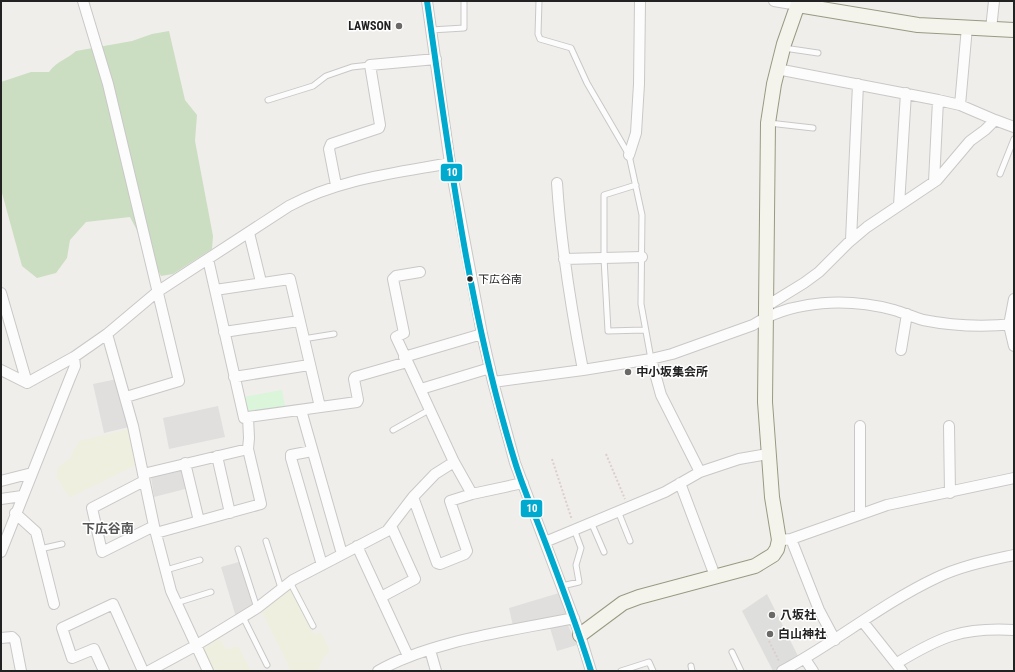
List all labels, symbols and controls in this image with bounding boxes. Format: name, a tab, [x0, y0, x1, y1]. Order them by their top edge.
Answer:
place label: LAWSON	[348, 19, 391, 33]
marker: LAWSON	[394, 21, 404, 31]
line badge: 10	[440, 163, 463, 182]
text: 10	[446, 166, 458, 179]
place label: 下広谷南	[478, 273, 522, 286]
marker: 下広谷南	[465, 274, 475, 284]
place label: 中小坂集会所	[636, 365, 708, 379]
marker: 中小坂集会所	[623, 367, 633, 377]
line badge: 10	[520, 499, 543, 518]
text: 10	[526, 502, 538, 515]
district label: 下広谷南	[82, 521, 134, 536]
place label: 八坂社	[780, 608, 816, 622]
marker: 八坂社	[767, 610, 777, 620]
place label: 白山神社	[778, 627, 826, 641]
marker: 白山神社	[765, 629, 775, 639]

